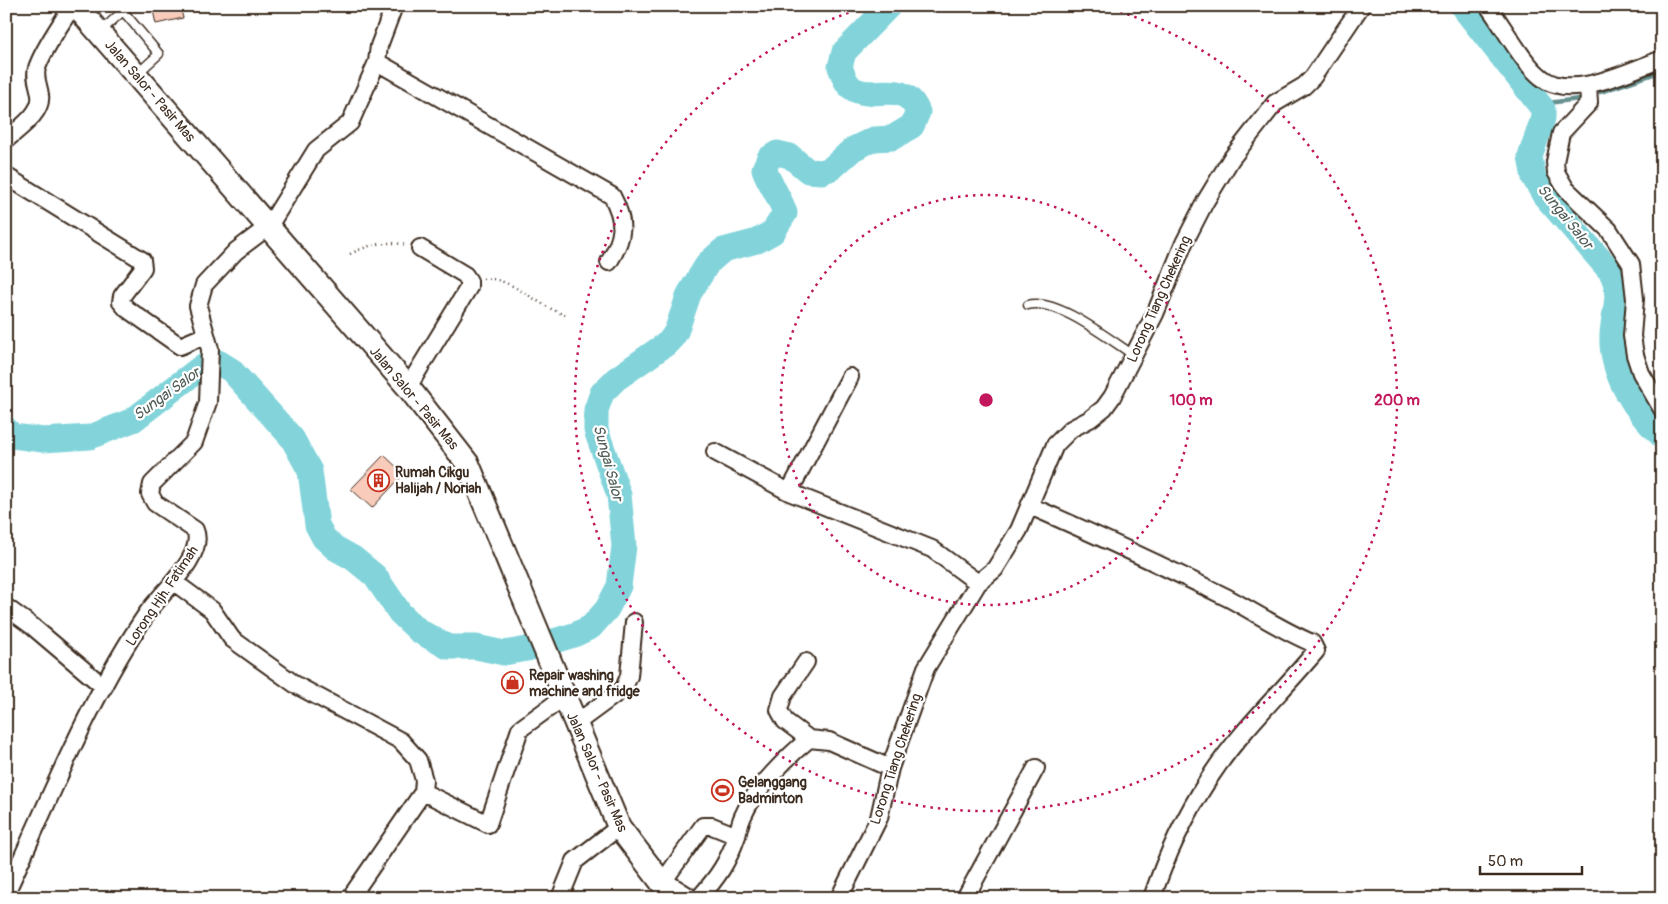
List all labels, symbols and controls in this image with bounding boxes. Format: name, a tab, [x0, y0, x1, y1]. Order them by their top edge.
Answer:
street label: Jalan Salor - Pasir Mas	[101, 37, 199, 146]
water label: Sungai Salor	[1533, 181, 1598, 255]
street label: Lorong Tiang Chekering	[1123, 233, 1195, 365]
street label: Jalan Salor - Pasir Mas	[366, 343, 463, 454]
water label: Sungai Salor	[130, 362, 205, 425]
centre of rings	[977, 391, 995, 409]
text: 100 m	[1170, 391, 1212, 410]
text: 200 m	[1374, 391, 1420, 410]
water label: Sungai Salor	[589, 423, 628, 505]
place label: Rumah Cikgu Halijah / Noriah	[395, 464, 482, 497]
building icon: Rumah Cikgu Halijah / Noriah	[367, 468, 391, 492]
street label: Lorong Hjh. Fatimah	[122, 543, 202, 649]
place label: Repair washing machine and fridge	[529, 667, 641, 700]
shop icon: Repair washing machine and fridge	[501, 671, 525, 695]
street label: Lorong Tiang Chekering	[867, 691, 925, 827]
street label: Jalan Salor - Pasir Mas	[563, 709, 631, 835]
place label: Gelanggang Badminton	[738, 774, 807, 807]
sports icon: Gelanggang Badminton	[710, 778, 734, 802]
scale bar	[1480, 844, 1583, 876]
text: 50 m	[1488, 852, 1523, 871]

